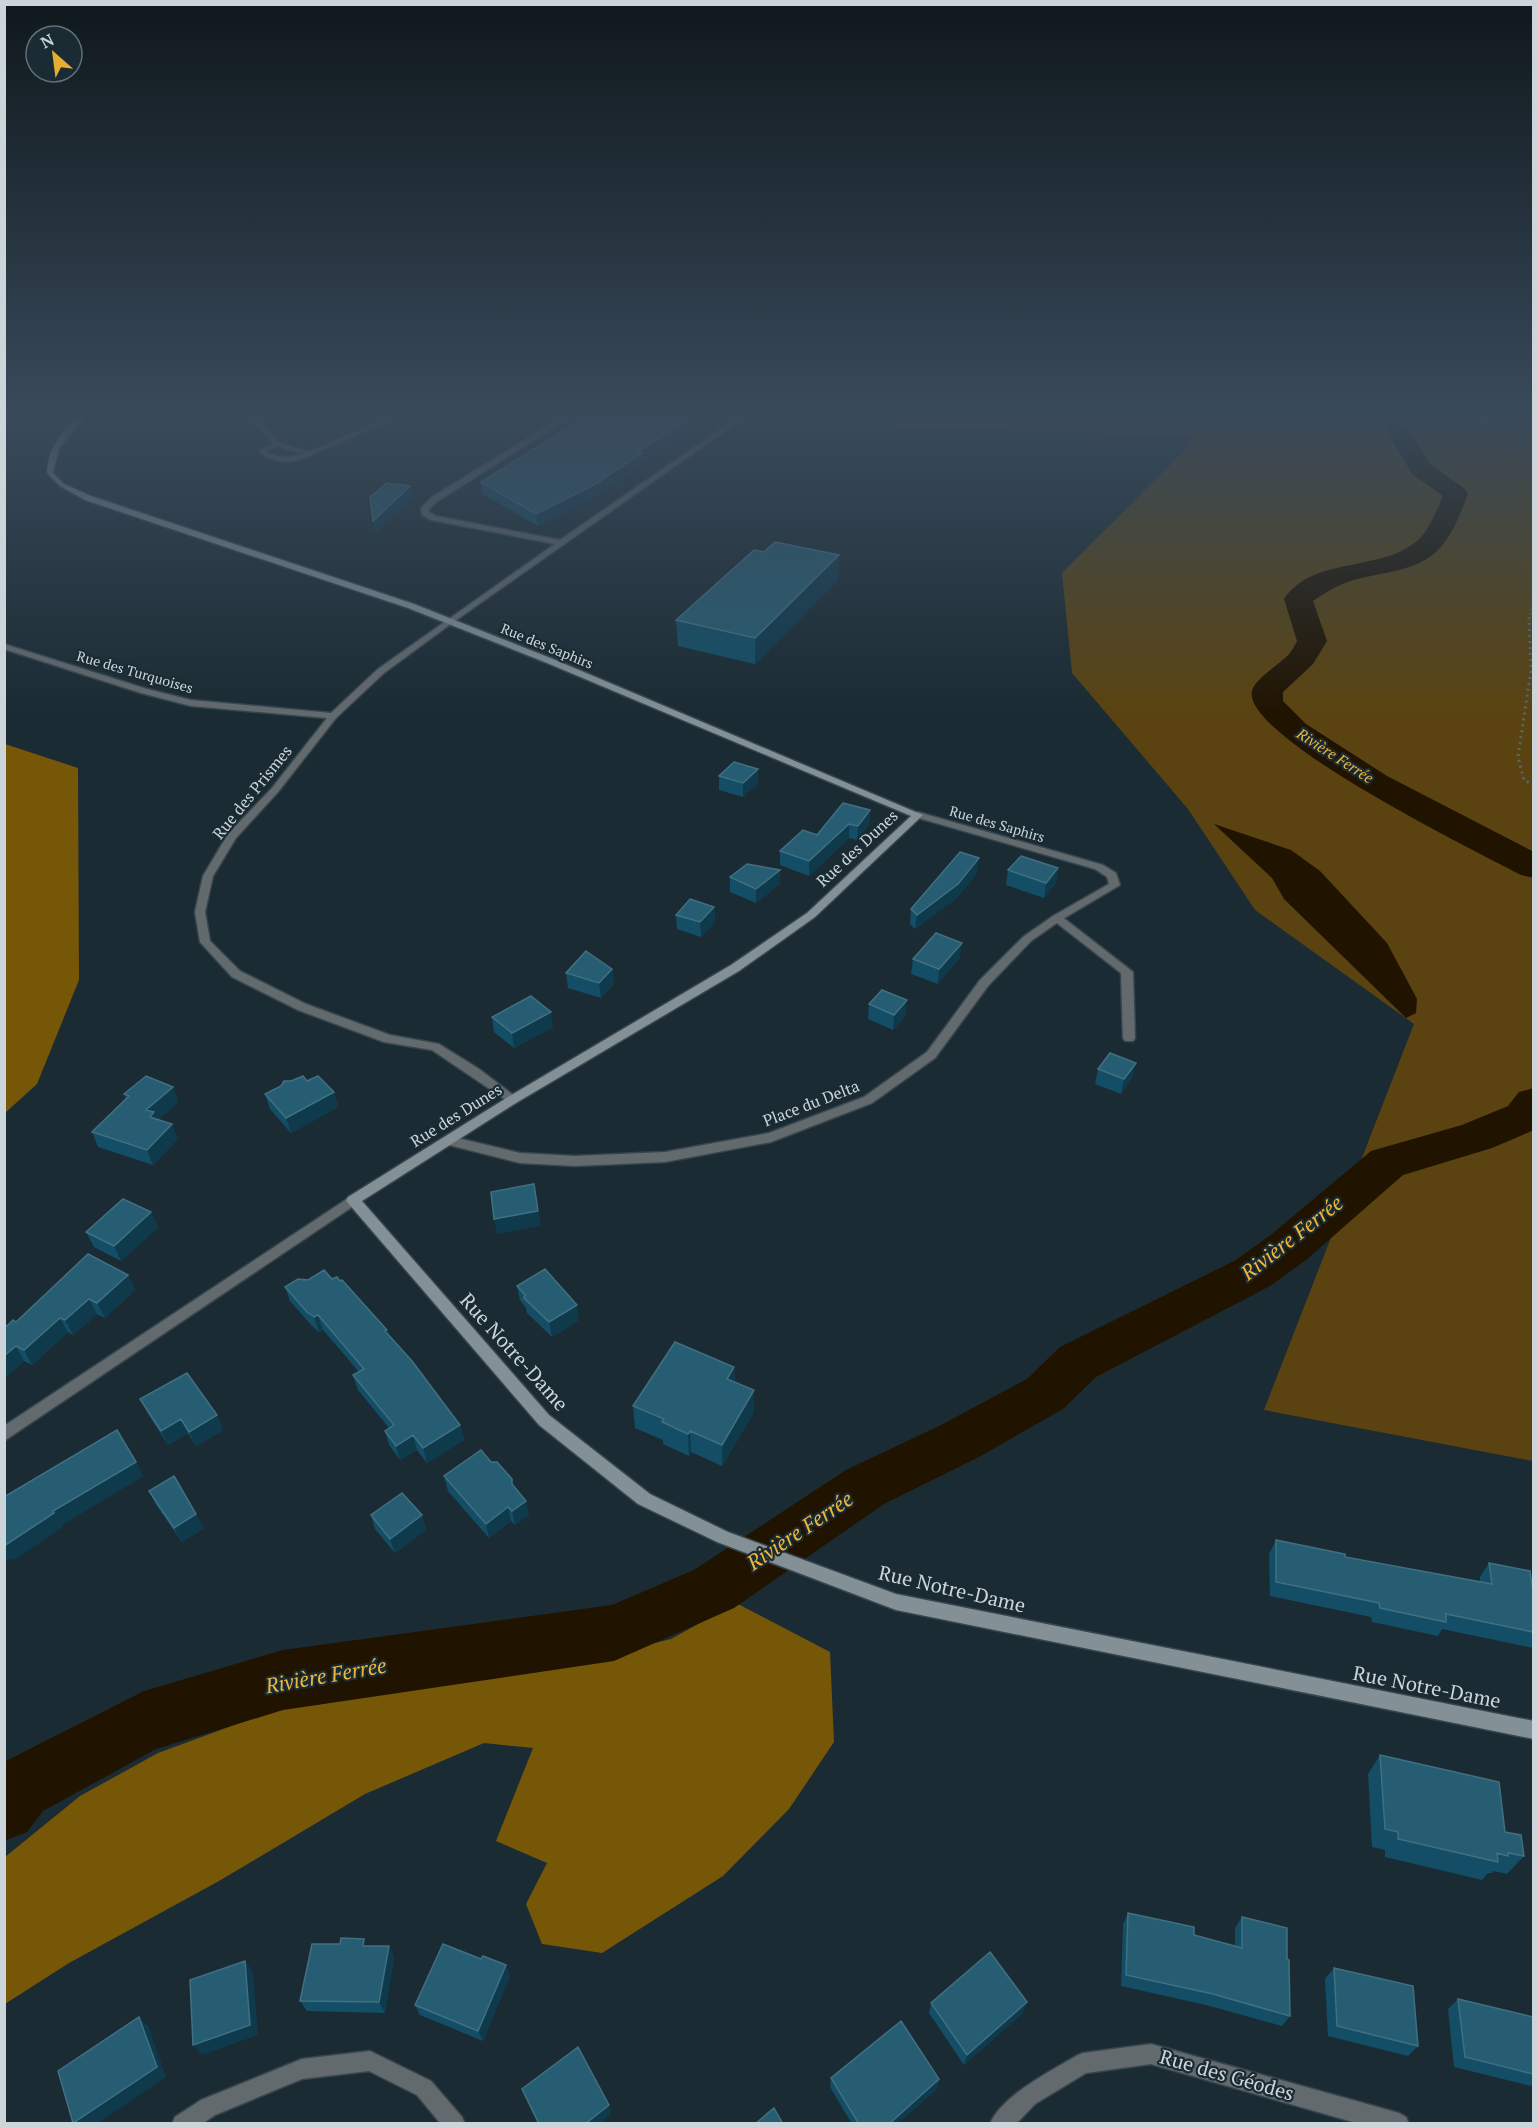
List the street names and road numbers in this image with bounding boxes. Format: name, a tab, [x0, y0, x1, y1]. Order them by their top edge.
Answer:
street label: Rue des Saphirs	[498, 618, 596, 673]
street label: Rue des Turquoises	[75, 646, 196, 697]
street label: Rue des Prismes	[207, 740, 297, 844]
street label: Rue des Saphirs	[947, 801, 1047, 846]
street label: Rue des Dunes	[811, 804, 903, 892]
street label: Place du Delta	[760, 1075, 862, 1131]
street label: Rue des Dunes	[406, 1078, 506, 1152]
street label: Rue Notre-Dame	[454, 1287, 575, 1416]
street label: Rue Notre-Dame	[876, 1559, 1028, 1619]
street label: Rue Notre-Dame	[1351, 1659, 1503, 1714]
street label: Rue des Géodes	[1157, 2042, 1297, 2107]

